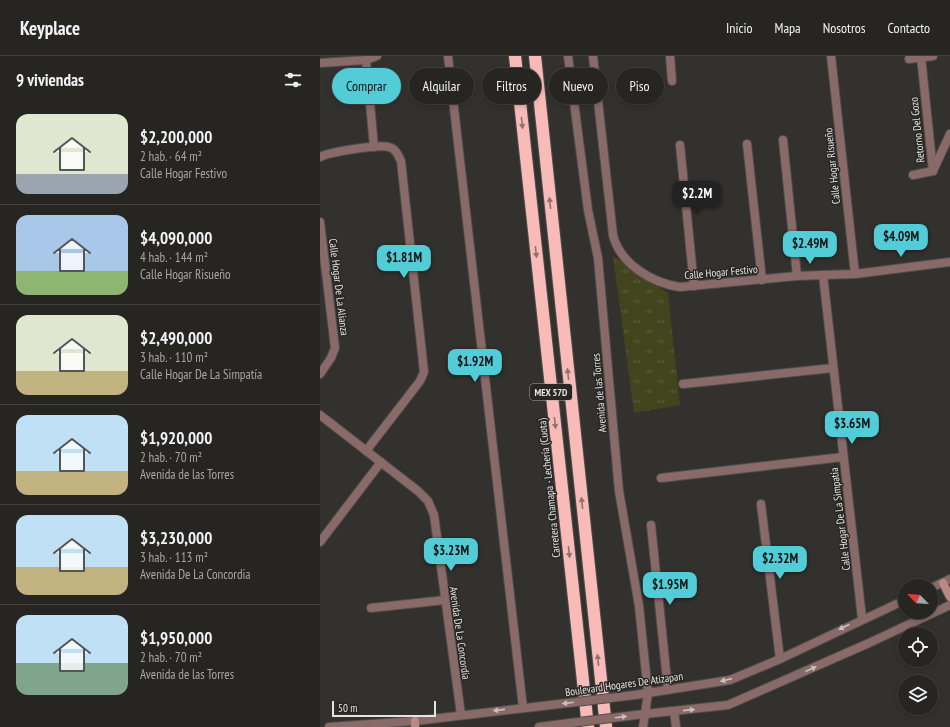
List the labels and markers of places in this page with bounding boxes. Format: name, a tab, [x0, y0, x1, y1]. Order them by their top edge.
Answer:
pin: $2.2M	[669, 181, 725, 215]
pin: $4.09M	[868, 224, 934, 258]
pin: $2.49M	[777, 231, 843, 265]
pin: $1.81M	[371, 245, 437, 279]
pin: $1.92M	[442, 349, 508, 383]
pin: $3.65M	[819, 411, 885, 445]
pin: $3.23M	[418, 538, 484, 572]
pin: $2.32M	[747, 546, 813, 580]
pin: $1.95M	[637, 572, 703, 606]

